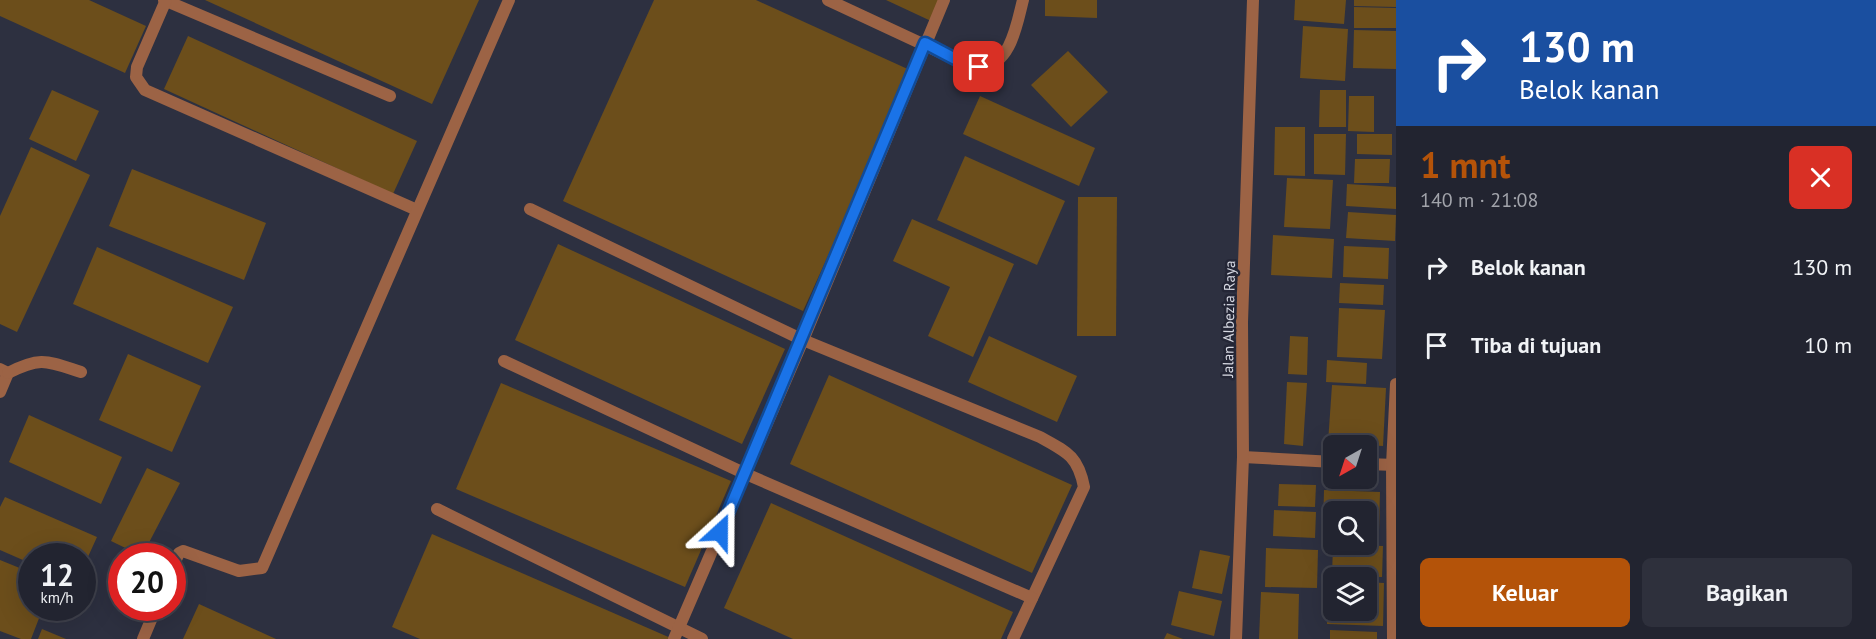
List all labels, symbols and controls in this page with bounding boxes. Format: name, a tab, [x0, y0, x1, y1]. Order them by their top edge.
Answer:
text: 130 m	[1519, 19, 1635, 74]
icon: right	[1420, 24, 1498, 102]
pin	[953, 41, 1004, 92]
icon: arrive	[962, 50, 995, 83]
text: Belok kanan	[1519, 72, 1659, 106]
text: 1 mnt	[1420, 141, 1511, 188]
button: close	[1789, 146, 1852, 209]
text: 140 m · 21:08	[1420, 187, 1538, 213]
icon: right	[1420, 251, 1453, 284]
text: Belok kanan	[1471, 253, 1586, 281]
text: 130 m	[1792, 253, 1852, 281]
street label: Jalan Albezia Raya	[1218, 260, 1239, 379]
icon: arrive	[1420, 329, 1453, 362]
text: Tiba di tujuan	[1471, 331, 1601, 359]
text: 10 m	[1804, 331, 1852, 359]
north arrow	[1323, 435, 1377, 489]
map controls	[1323, 435, 1377, 621]
position arrow	[688, 500, 752, 564]
button: search	[1323, 501, 1377, 555]
speed limit sign: 20	[108, 543, 186, 621]
text: 12	[40, 555, 74, 594]
button: Keluar	[1420, 558, 1630, 627]
button: Bagikan	[1642, 558, 1852, 627]
button: layers	[1323, 567, 1377, 621]
text: km/h	[41, 588, 73, 607]

